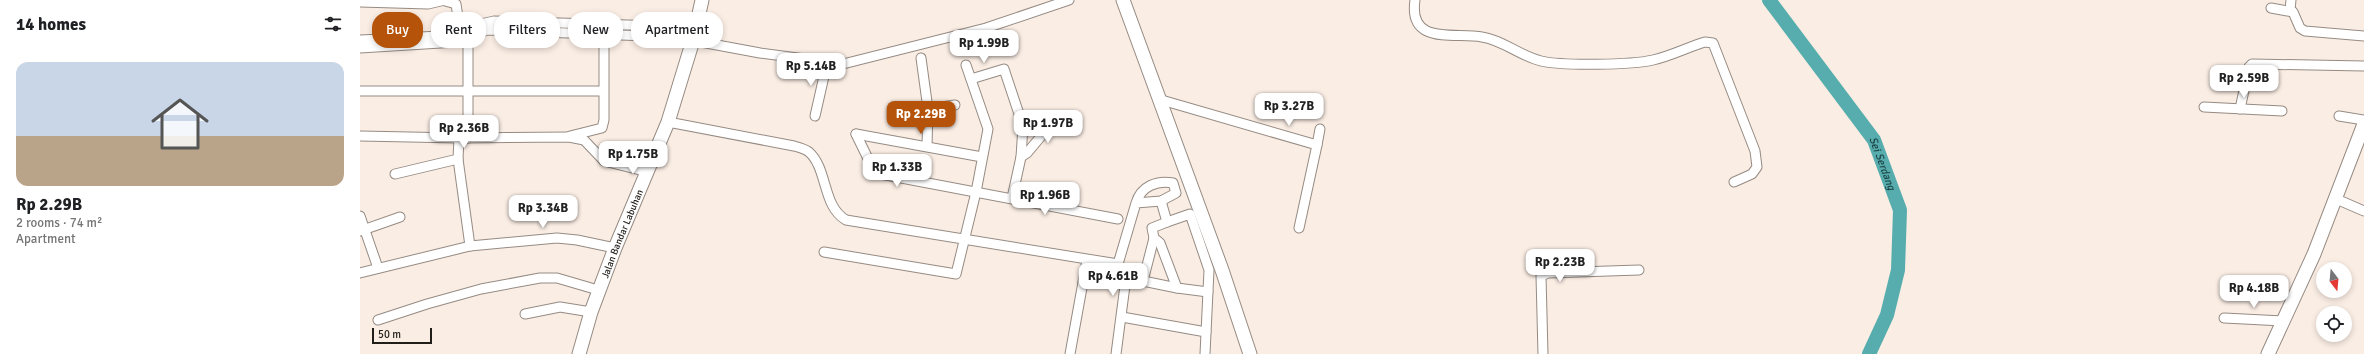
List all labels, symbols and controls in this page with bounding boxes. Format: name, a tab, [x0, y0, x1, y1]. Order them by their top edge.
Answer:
chip: Buy	[372, 12, 423, 48]
chip: Rent	[431, 12, 486, 48]
chip: Filters	[494, 12, 560, 48]
chip: New	[568, 12, 623, 48]
chip: Apartment	[631, 12, 723, 48]
icon: filters	[322, 13, 344, 35]
text: 14 homes	[16, 14, 86, 35]
pin: Rp 1.99B	[943, 30, 1025, 64]
text: Rp 1.99B	[959, 35, 1009, 51]
pin: Rp 5.14B	[770, 53, 852, 87]
text: Rp 5.14B	[786, 58, 836, 74]
pin: Rp 2.59B	[2203, 65, 2285, 99]
text: Rp 2.59B	[2219, 70, 2269, 86]
icon: home	[144, 88, 216, 160]
pin: Rp 3.27B	[1248, 93, 1330, 127]
text: Rp 3.27B	[1264, 98, 1314, 114]
pin: Rp 2.29B	[880, 101, 962, 135]
text: Rp 2.29B	[896, 106, 946, 122]
pin: Rp 1.97B	[1007, 110, 1089, 144]
pin: Rp 2.36B	[423, 115, 505, 149]
text: Rp 1.97B	[1023, 115, 1073, 131]
text: Rp 2.36B	[439, 120, 489, 136]
water label: Sei Serdang	[1866, 135, 1898, 193]
pin: Rp 1.75B	[592, 141, 674, 175]
text: Rp 1.75B	[608, 146, 658, 162]
pin: Rp 1.33B	[856, 154, 938, 188]
text: Rp 1.33B	[872, 159, 922, 175]
pin: Rp 1.96B	[1004, 182, 1086, 216]
text: Rp 1.96B	[1020, 187, 1070, 203]
street label: Jalan Bandar Labuhan	[599, 188, 646, 280]
text: Rp 2.29B	[16, 194, 82, 215]
pin: Rp 3.34B	[502, 195, 584, 229]
text: Rp 3.34B	[518, 200, 568, 216]
text: 2 rooms · 74 m²	[16, 215, 102, 231]
text: Apartment	[16, 231, 76, 247]
pin: Rp 2.23B	[1519, 249, 1601, 283]
text: Rp 2.23B	[1535, 254, 1585, 270]
north arrow	[2316, 262, 2352, 298]
map controls	[2316, 262, 2352, 342]
pin: Rp 4.61B	[1072, 263, 1154, 297]
text: Rp 4.61B	[1088, 268, 1138, 284]
pin: Rp 4.18B	[2213, 275, 2295, 309]
text: Rp 4.18B	[2229, 280, 2279, 296]
button: locate	[2316, 306, 2352, 342]
scale bar	[372, 326, 432, 345]
text: 50 m	[378, 328, 401, 341]

